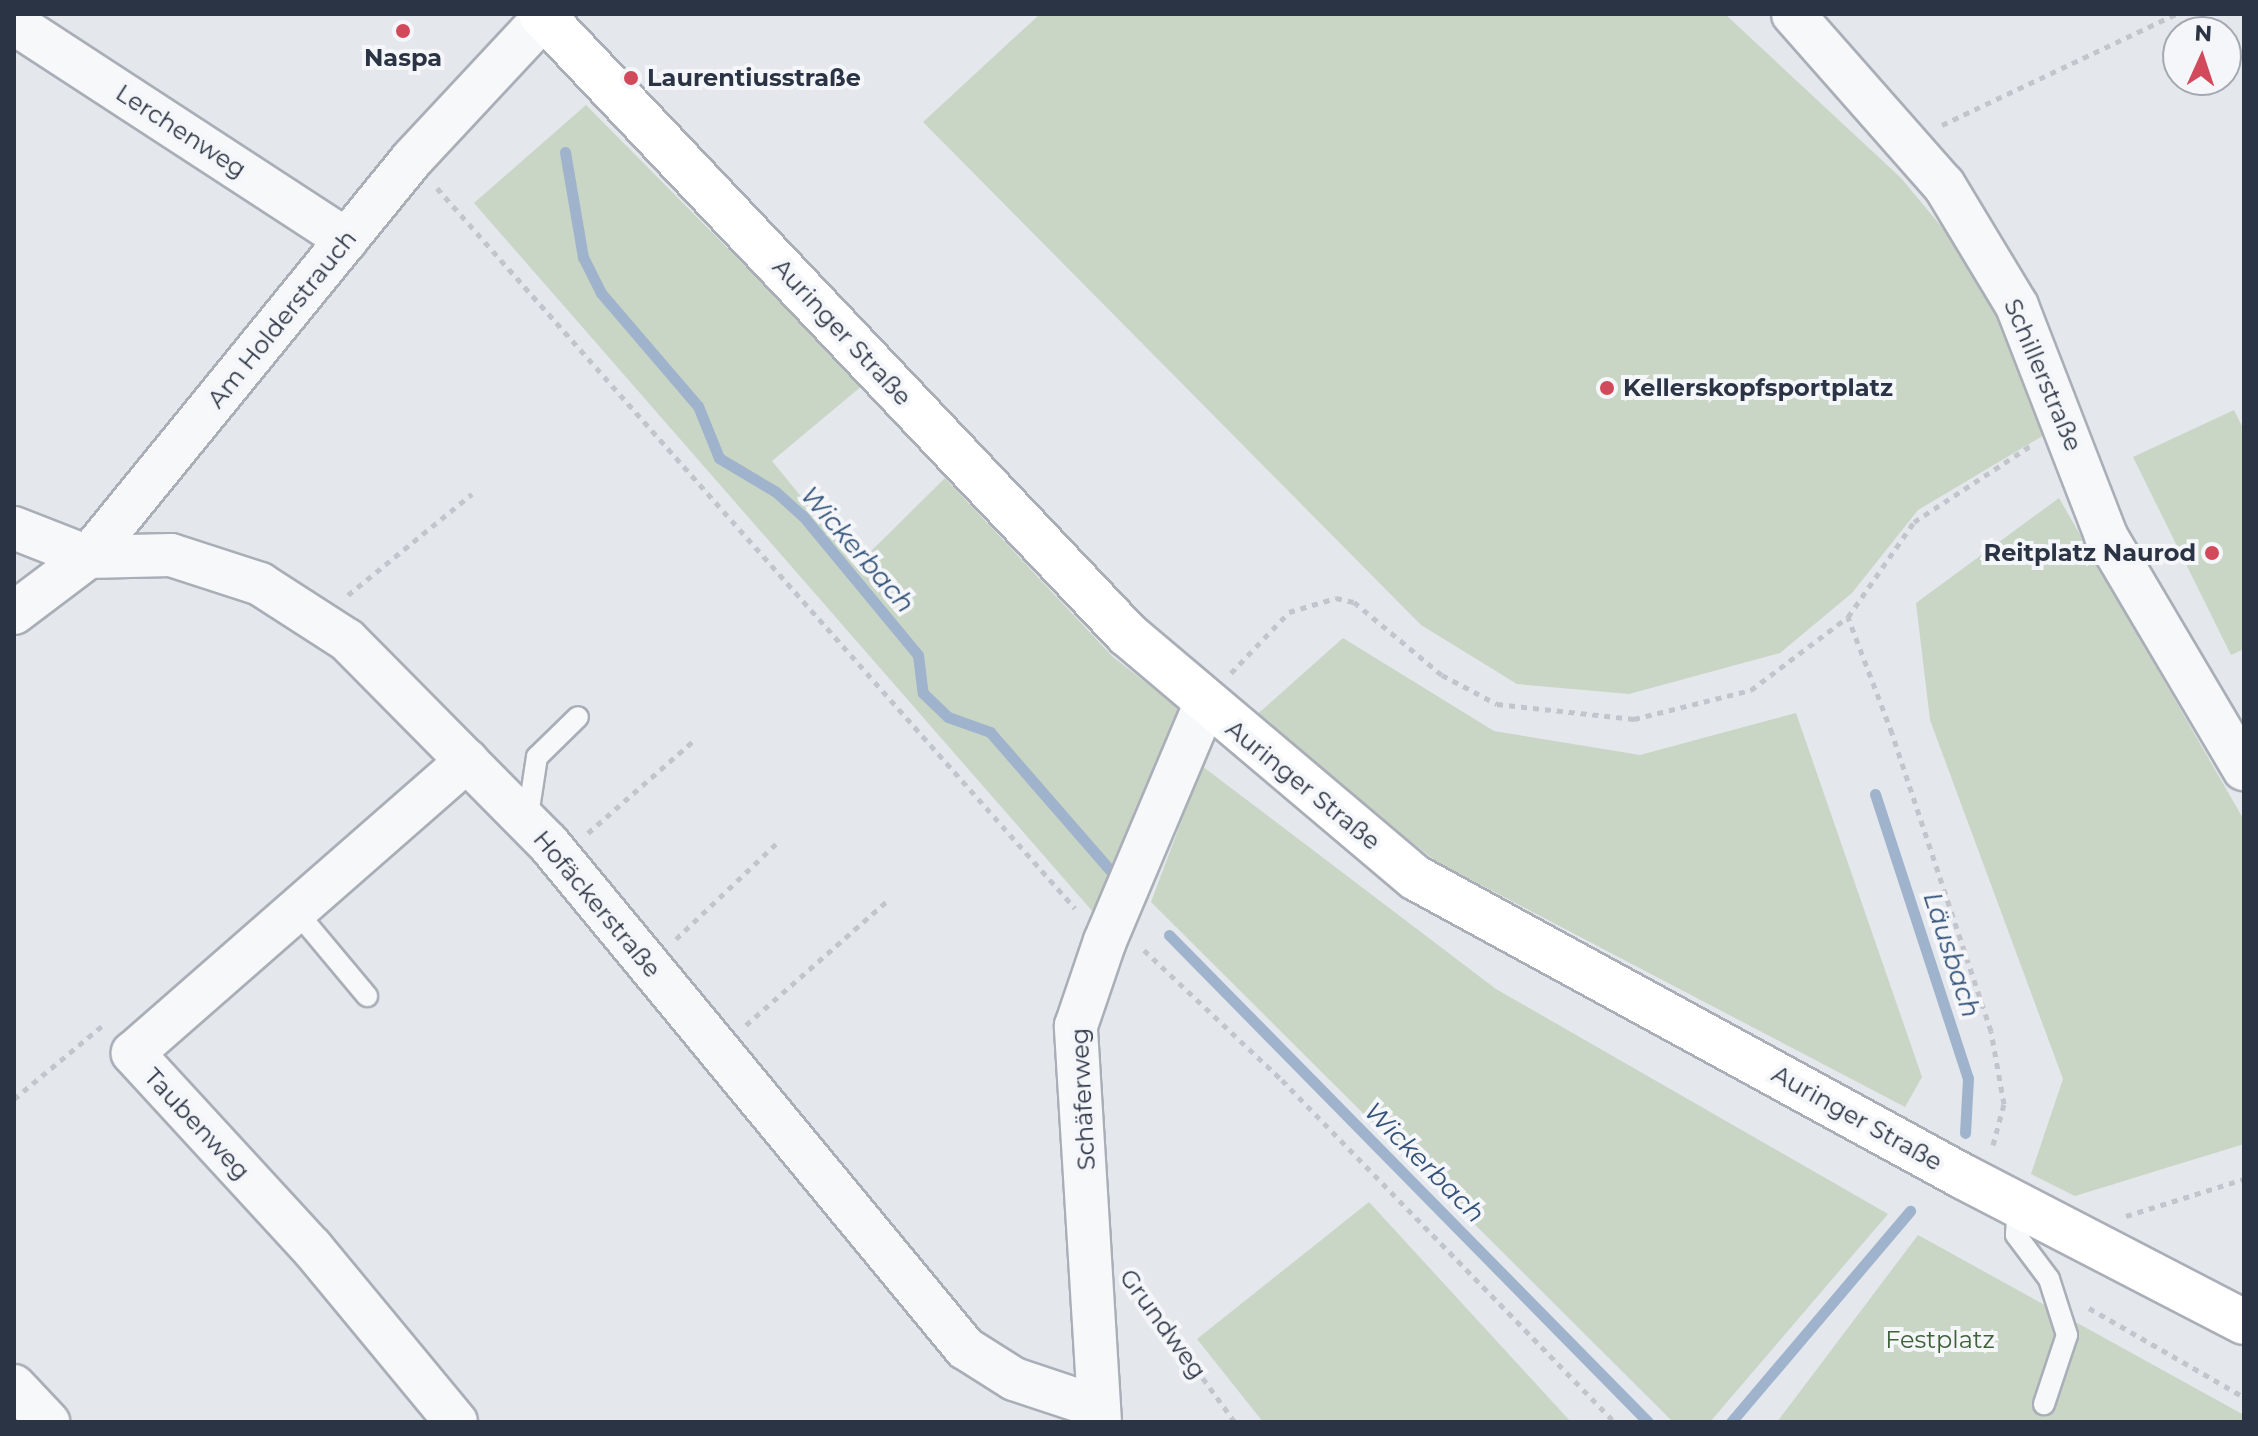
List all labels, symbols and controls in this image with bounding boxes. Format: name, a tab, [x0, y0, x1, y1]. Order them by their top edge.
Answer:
north arrow	[2162, 16, 2242, 96]
text: N	[2194, 20, 2213, 47]
marker: Naspa	[394, 22, 412, 40]
place label: Naspa	[364, 44, 442, 72]
place label: Laurentiusstraße	[647, 64, 861, 92]
marker: Laurentiusstraße	[622, 69, 640, 87]
street label: Lerchenweg	[110, 78, 252, 184]
street label: Am Holderstrauch	[202, 224, 362, 414]
street label: Auringer Straße	[767, 253, 917, 411]
street label: Schillerstraße	[1998, 295, 2088, 455]
place label: Kellerskopfsportplatz	[1623, 374, 1893, 402]
marker: Kellerskopfsportplatz	[1598, 379, 1616, 397]
water label: Wickerbach	[794, 480, 920, 620]
place label: Reitplatz Naurod	[1984, 539, 2196, 567]
marker: Reitplatz Naurod	[2203, 544, 2221, 562]
street label: Auringer Straße	[1220, 714, 1386, 856]
street label: Hofäckerstraße	[527, 825, 667, 983]
water label: Läusbach	[1916, 888, 1986, 1022]
street label: Schäferweg	[1065, 1027, 1101, 1171]
street label: Auringer Straße	[1767, 1059, 1947, 1177]
street label: Taubenweg	[138, 1062, 256, 1186]
water label: Wickerbach	[1357, 1096, 1491, 1230]
street label: Grundweg	[1114, 1264, 1212, 1384]
park label: Festplatz	[1885, 1326, 1995, 1354]

